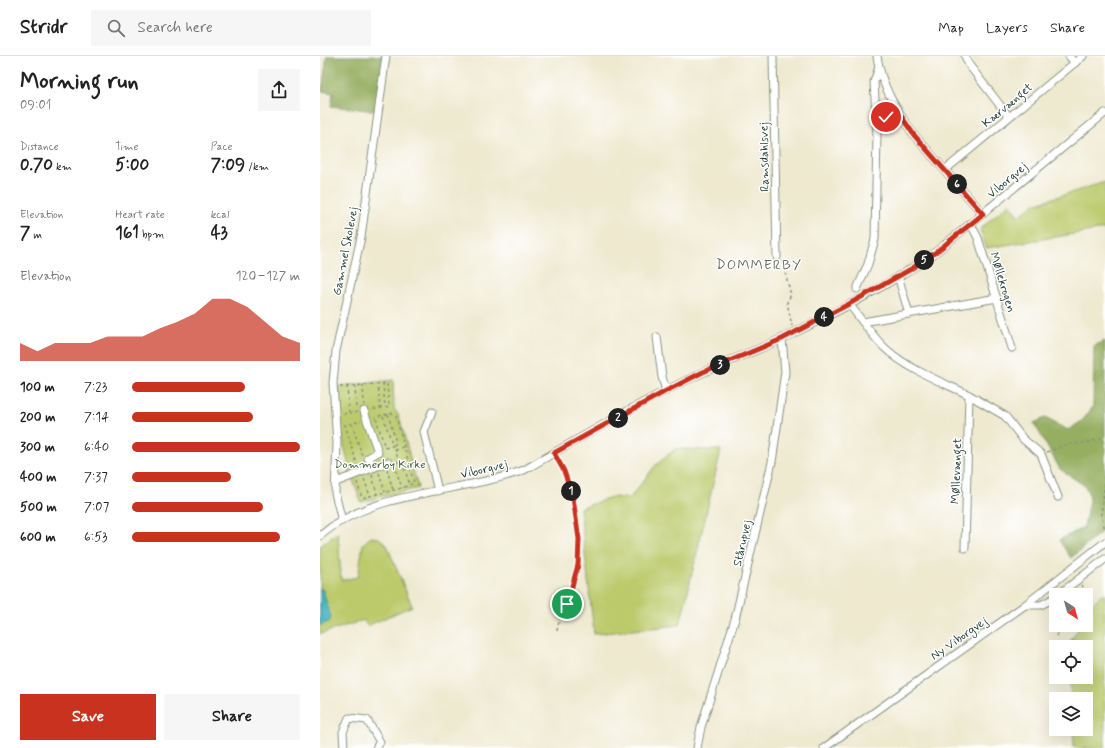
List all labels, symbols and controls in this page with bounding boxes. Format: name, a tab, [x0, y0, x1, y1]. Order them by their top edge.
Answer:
search box	[91, 10, 371, 46]
text: Stridr	[20, 15, 67, 40]
icon: search	[105, 17, 127, 39]
text: Search here	[137, 18, 213, 38]
text: Map	[938, 19, 964, 37]
text: Layers	[986, 19, 1028, 37]
text: Share	[1050, 19, 1085, 37]
text: Morning run	[20, 68, 139, 96]
button: share	[258, 69, 300, 111]
street label: Kærvænget	[979, 80, 1037, 132]
text: 09:01	[20, 97, 51, 114]
pin	[869, 100, 903, 134]
icon: check	[875, 106, 897, 128]
street label: Ramsdahlsvej	[756, 122, 774, 192]
text: Distance	[20, 140, 59, 154]
text: Time	[115, 140, 138, 154]
text: Pace	[211, 140, 233, 154]
text: 0.70	[20, 154, 53, 176]
text: 5:00	[115, 154, 149, 176]
text: 7:09	[211, 154, 245, 176]
street label: Viborgvej	[984, 159, 1031, 202]
text: km	[53, 160, 72, 174]
text: /km	[245, 160, 269, 174]
pin: 6	[947, 174, 967, 194]
text: 6	[954, 177, 960, 191]
street label: Gammel Skolevej	[330, 206, 362, 297]
text: Elevation	[20, 208, 63, 222]
text: Heart rate	[115, 208, 165, 222]
text: kcal	[211, 208, 229, 222]
text: 7	[20, 222, 30, 244]
text: 161	[115, 222, 139, 244]
text: 43	[211, 222, 228, 244]
text: m	[30, 228, 42, 242]
text: bpm	[139, 228, 164, 242]
pin: 5	[914, 250, 934, 270]
street label: Møllekrogen	[985, 250, 1019, 314]
text: 5	[921, 253, 927, 267]
district label: DOMMERBY	[716, 256, 802, 274]
text: Elevation	[20, 268, 71, 285]
text: 120–127 m	[236, 268, 300, 285]
pin: 4	[814, 307, 834, 327]
text: 4	[821, 310, 827, 324]
pin: 3	[710, 355, 730, 375]
text: 3	[718, 358, 722, 372]
text: 100 m	[20, 379, 55, 396]
text: 7:23	[84, 379, 107, 396]
pin: 2	[608, 408, 628, 428]
text: 200 m	[20, 409, 55, 426]
text: 7:14	[84, 409, 109, 426]
text: 2	[615, 411, 621, 425]
street label: Møllevænget	[948, 437, 967, 504]
text: 300 m	[20, 439, 55, 456]
text: 6:40	[84, 439, 109, 456]
park label: Dommerby Kirke	[334, 457, 426, 473]
street label: Viborgvej	[459, 457, 509, 483]
text: 400 m	[20, 469, 57, 486]
text: 7:37	[84, 469, 108, 486]
pin: 1	[561, 481, 581, 501]
text: 1	[569, 484, 573, 498]
text: 500 m	[20, 499, 57, 516]
text: 7:07	[84, 499, 109, 516]
street label: Stårupvej	[730, 518, 756, 568]
text: 600 m	[20, 529, 56, 546]
text: 6:53	[84, 529, 107, 546]
pin	[550, 587, 584, 621]
north arrow	[1049, 588, 1093, 632]
map controls	[1049, 588, 1093, 736]
icon: arrive	[556, 593, 578, 615]
street label: Ny Viborgvej	[928, 613, 991, 664]
button: locate	[1049, 640, 1093, 684]
button: layers	[1049, 692, 1093, 736]
button: Save	[20, 694, 156, 740]
button: Share	[164, 694, 300, 740]

